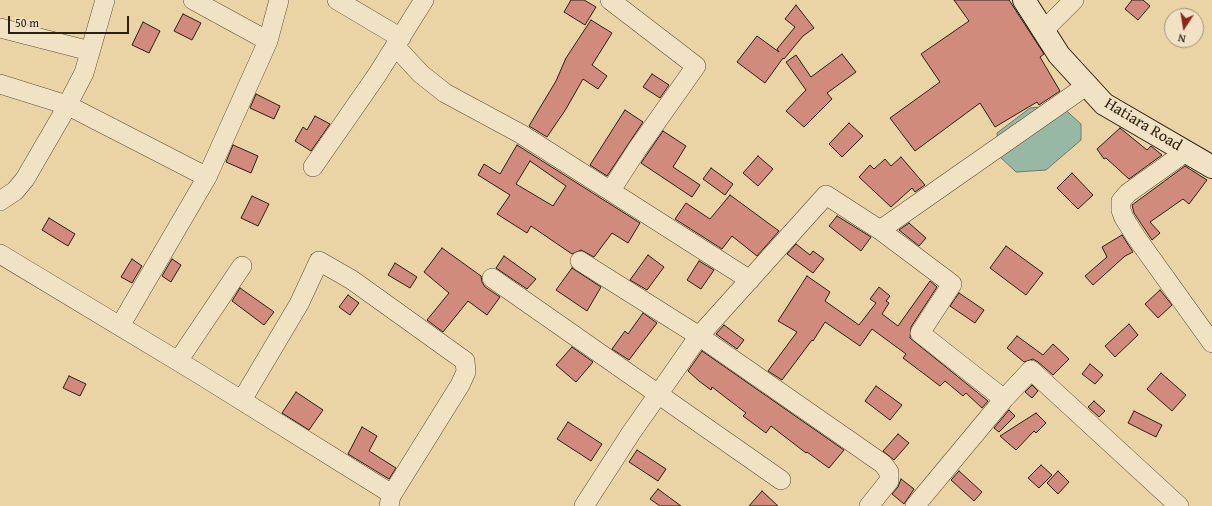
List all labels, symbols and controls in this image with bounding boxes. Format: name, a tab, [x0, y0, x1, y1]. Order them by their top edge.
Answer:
scale bar	[10, 8, 131, 34]
north arrow	[1164, 8, 1204, 48]
text: 50 m	[15, 14, 39, 31]
text: N	[1176, 30, 1187, 47]
street label: Hatiara Road	[1101, 94, 1185, 156]

